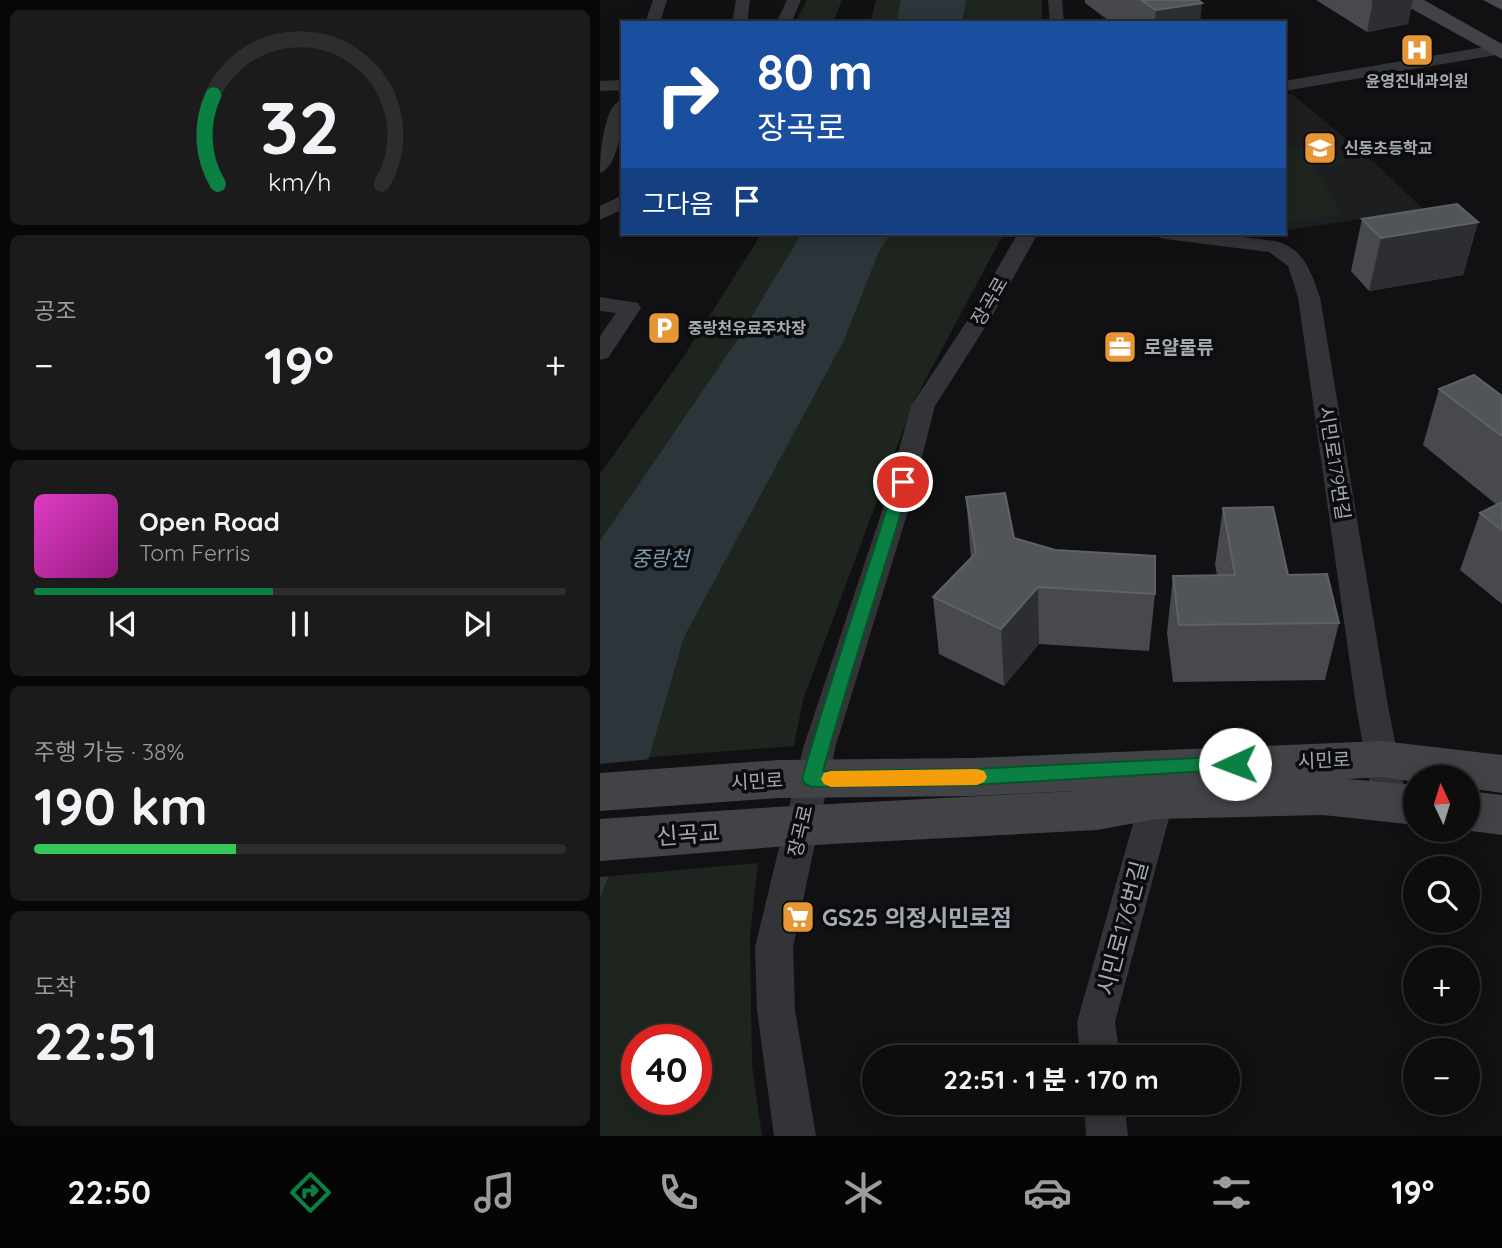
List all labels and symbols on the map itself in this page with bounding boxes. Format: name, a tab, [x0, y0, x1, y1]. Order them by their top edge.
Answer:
hospital icon: 윤영진내과의원	[1398, 31, 1436, 69]
place label: 윤영진내과의원	[1365, 71, 1469, 91]
school or university icon: 신동초등학교	[1301, 129, 1339, 167]
place label: 신동초등학교	[1344, 138, 1433, 158]
street label: 장곡로	[965, 272, 1013, 330]
parking icon: 중랑천유료주차장	[645, 309, 683, 347]
place label: 중랑천유료주차장	[688, 318, 806, 338]
office icon: 로얄물류	[1101, 328, 1139, 366]
place label: 로얄물류	[1144, 335, 1214, 359]
street label: 시민로179번길	[1314, 404, 1356, 522]
pin	[873, 452, 933, 512]
water label: 중랑천	[631, 545, 692, 571]
position arrow	[1198, 727, 1272, 801]
street label: 시민로	[1297, 747, 1351, 773]
north arrow	[1403, 765, 1480, 842]
street label: 시민로	[730, 768, 784, 794]
street label: 장곡로	[782, 803, 818, 859]
street label: 신곡교	[655, 817, 721, 851]
street label: 시민로176번길	[1090, 858, 1154, 998]
supermarket icon: GS25 의정시민로점	[779, 898, 817, 936]
place label: GS25 의정시민로점	[822, 903, 1011, 932]
speed limit sign: 40	[621, 1024, 712, 1115]

